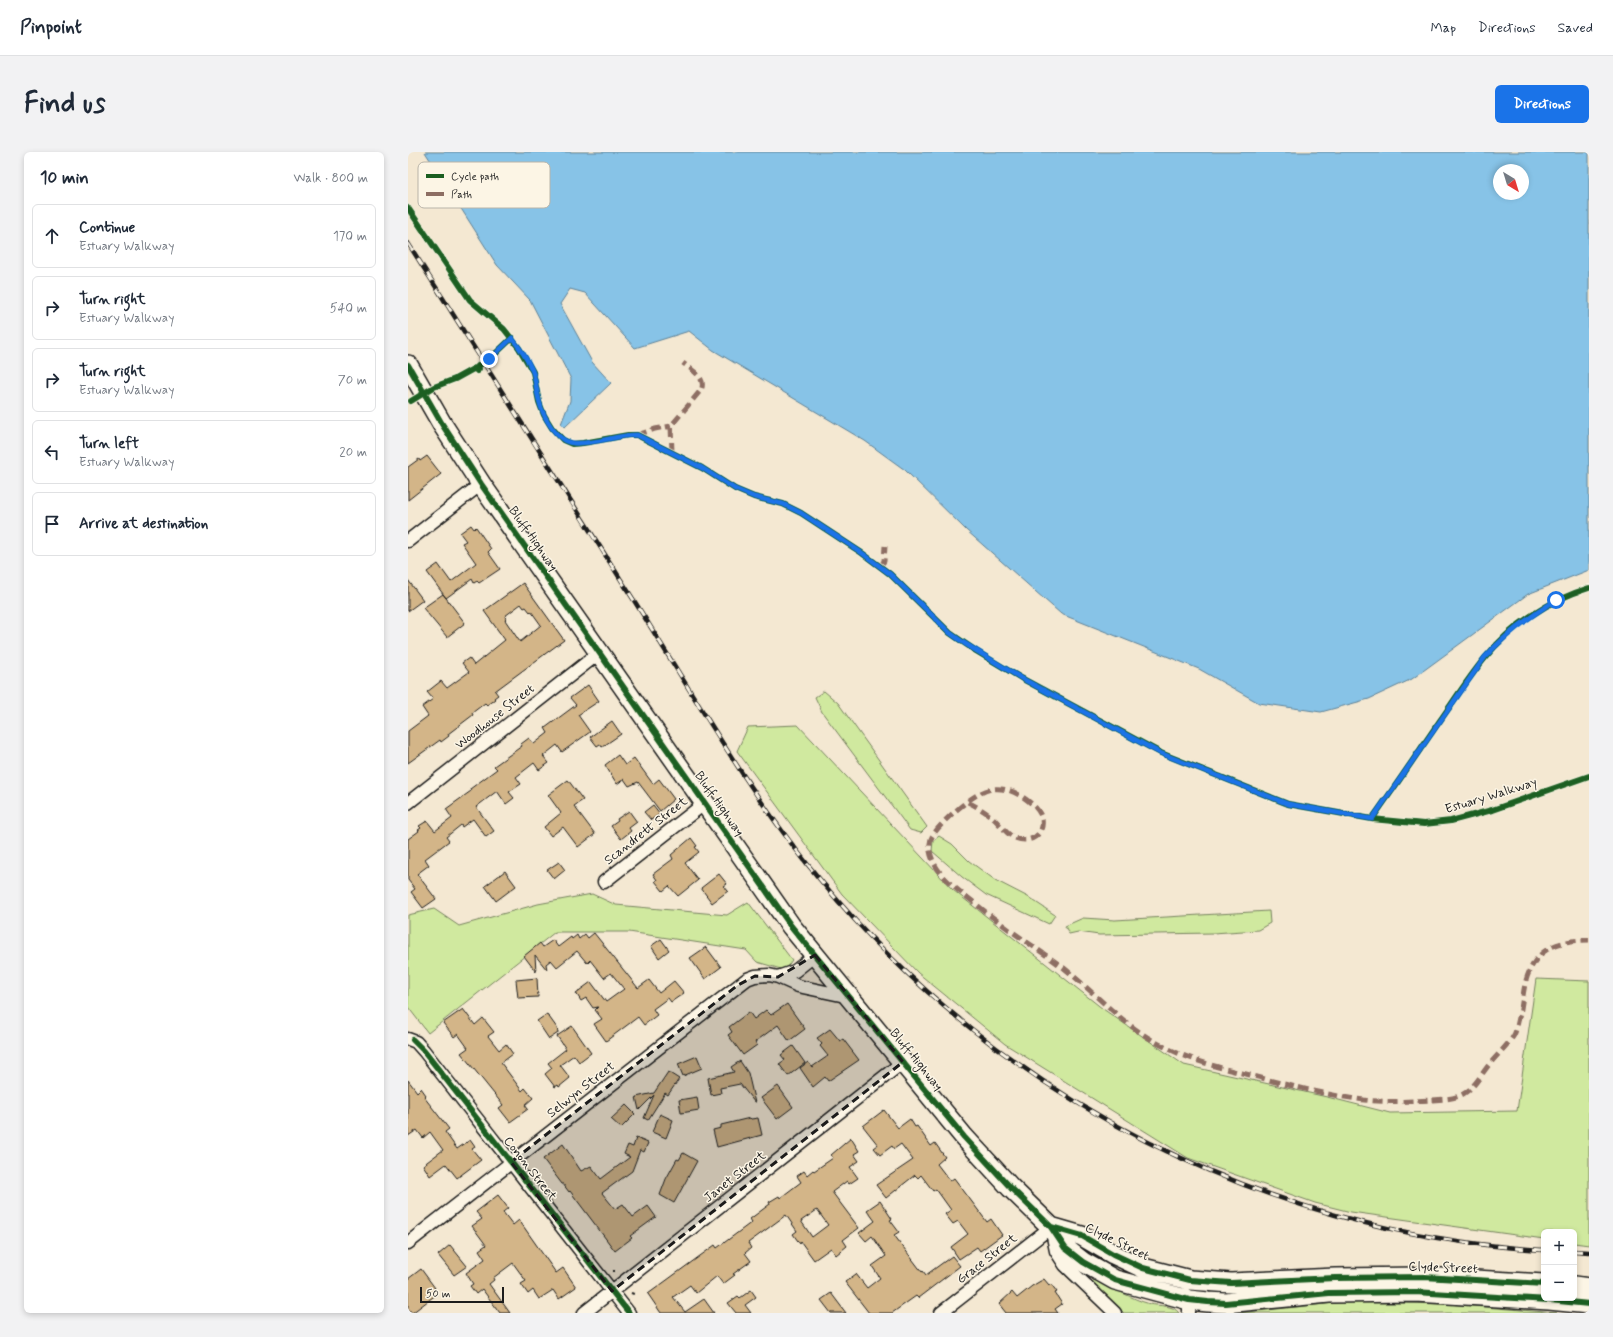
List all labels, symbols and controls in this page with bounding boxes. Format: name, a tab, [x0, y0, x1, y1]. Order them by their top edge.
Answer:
text: Pinpoint	[20, 15, 82, 40]
text: Map	[1430, 19, 1456, 37]
text: Directions	[1478, 19, 1536, 37]
text: Saved	[1558, 19, 1593, 37]
button: Directions	[1495, 85, 1589, 123]
text: Find us	[24, 86, 105, 123]
legend	[418, 162, 550, 208]
north arrow	[1493, 164, 1529, 200]
text: 10 min	[40, 167, 89, 189]
text: Walk · 800 m	[293, 170, 368, 187]
text: Cycle path	[451, 170, 499, 184]
text: Path	[451, 188, 472, 202]
text: Continue	[79, 218, 135, 238]
icon: ahead	[41, 225, 63, 247]
text: 170 m	[333, 228, 367, 245]
text: Estuary Walkway	[79, 238, 174, 255]
text: Turn right	[79, 290, 146, 310]
icon: right	[41, 297, 63, 319]
text: 540 m	[330, 300, 367, 317]
text: Estuary Walkway	[79, 310, 174, 327]
route end	[480, 350, 498, 368]
text: Turn right	[79, 362, 146, 382]
icon: right	[41, 369, 63, 391]
text: 70 m	[338, 372, 367, 389]
text: Estuary Walkway	[79, 382, 174, 399]
text: Turn left	[79, 434, 139, 454]
icon: left	[41, 441, 63, 463]
text: 20 m	[339, 444, 367, 461]
text: Estuary Walkway	[79, 454, 174, 471]
street label: Bluff Highway	[504, 503, 562, 575]
icon: arrive	[41, 513, 63, 535]
text: Arrive at destination	[79, 514, 208, 534]
route start	[1547, 591, 1565, 609]
street label: Woodhouse Street	[452, 681, 538, 753]
street label: Bluff Highway	[690, 768, 748, 840]
street label: Estuary Walkway	[1443, 774, 1539, 818]
street label: Scandrett Street	[601, 793, 691, 869]
street label: Bluff Highway	[885, 1025, 946, 1095]
street label: Selwyn Street	[543, 1058, 619, 1122]
street label: Conon Street	[499, 1133, 561, 1205]
street label: Janet Street	[700, 1147, 770, 1207]
street label: Clyde Street	[1082, 1219, 1152, 1265]
map controls	[1541, 1229, 1577, 1301]
button: +	[1541, 1229, 1577, 1265]
street label: Grace Street	[953, 1230, 1021, 1288]
street label: Clyde Street	[1408, 1258, 1478, 1278]
button: −	[1541, 1265, 1577, 1301]
scale bar	[420, 1285, 504, 1304]
text: 50 m	[426, 1287, 451, 1301]

